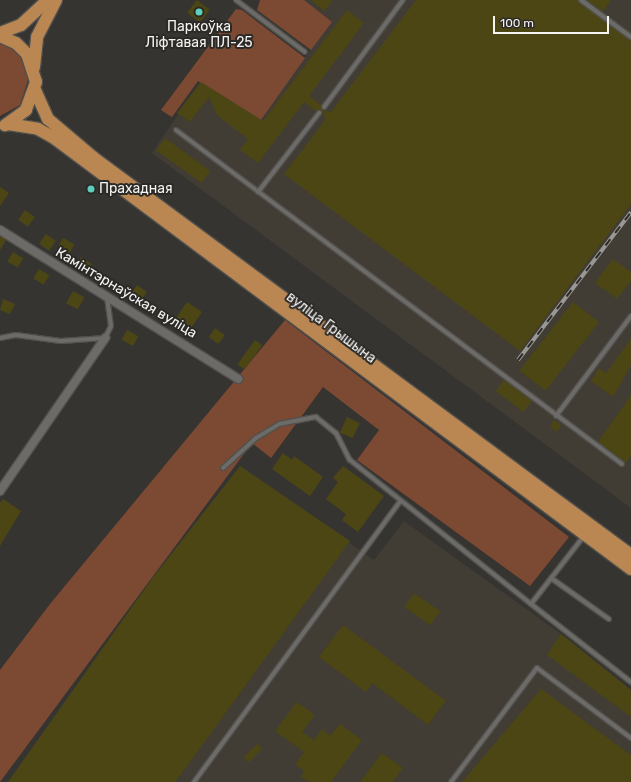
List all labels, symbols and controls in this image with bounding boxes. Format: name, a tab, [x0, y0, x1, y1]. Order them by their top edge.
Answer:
marker: Паркоўка Ліфтавая ПЛ-25	[194, 7, 204, 17]
scale bar	[495, 8, 611, 34]
text: 100 m	[500, 16, 534, 30]
place label: Паркоўка Ліфтавая ПЛ-25	[145, 19, 253, 52]
place label: Прахадная	[99, 181, 173, 197]
marker: Прахадная	[86, 184, 96, 194]
street label: Камінтэрнаўская вуліца	[52, 244, 200, 342]
street label: вуліца Грышына	[283, 289, 379, 367]

